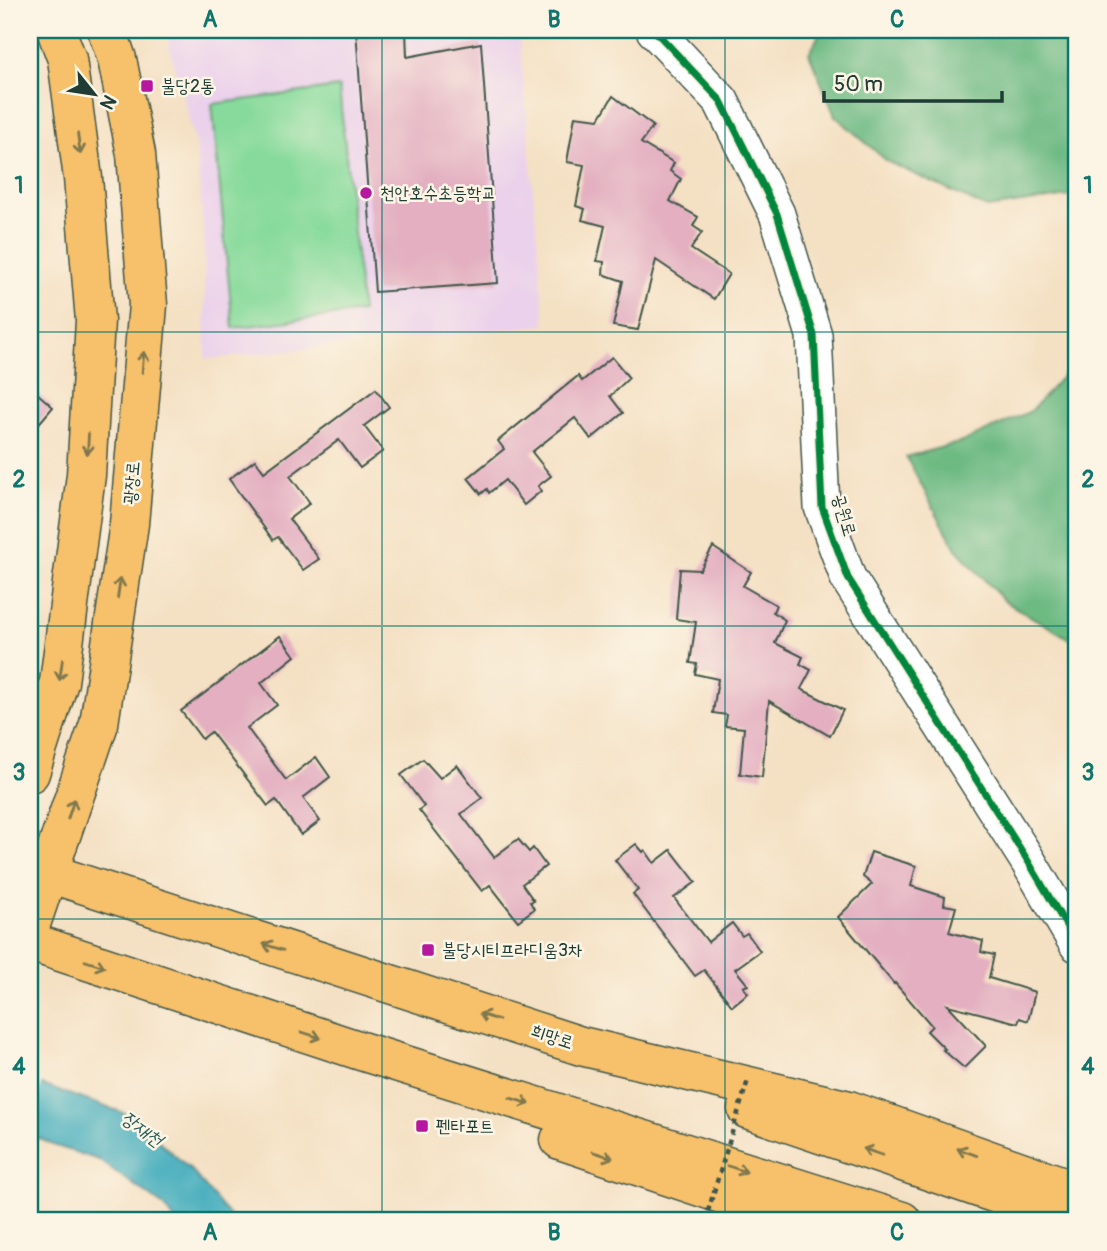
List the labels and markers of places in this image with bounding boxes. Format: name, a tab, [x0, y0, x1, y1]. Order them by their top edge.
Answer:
place label: 불당2통	[161, 75, 215, 98]
marker: 불당2통	[139, 78, 155, 94]
place label: 천안호수초등학교	[380, 182, 496, 205]
marker: 천안호수초등학교	[358, 185, 374, 201]
place label: 불당시티프라디움3차	[442, 939, 582, 962]
marker: 불당시티프라디움3차	[420, 942, 436, 958]
place label: 펜타포트	[436, 1115, 494, 1138]
marker: 펜타포트	[414, 1118, 430, 1134]

